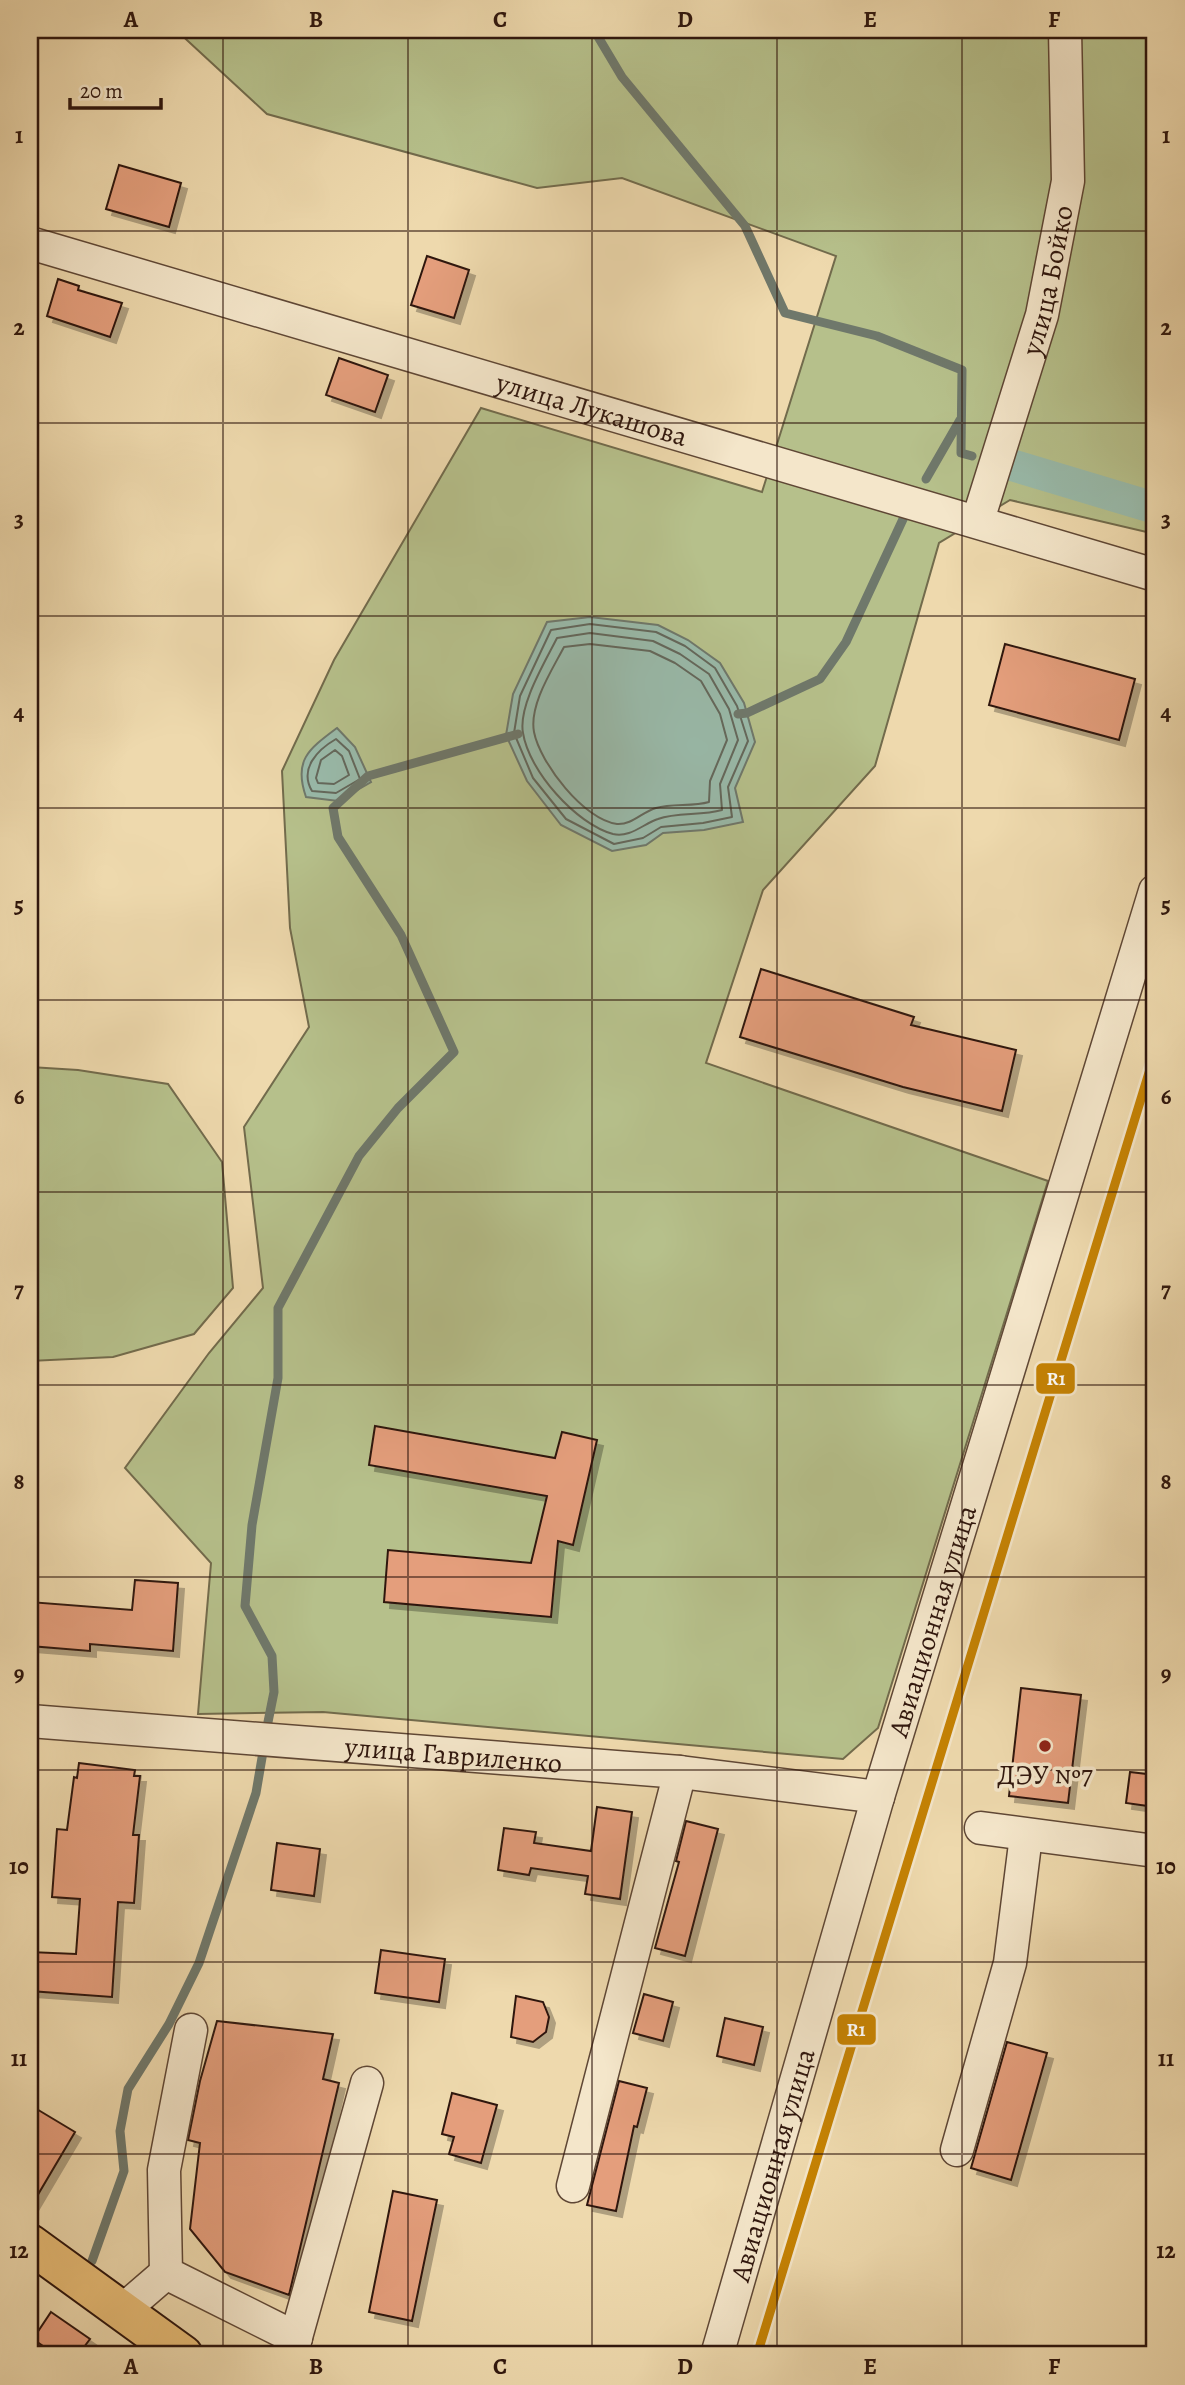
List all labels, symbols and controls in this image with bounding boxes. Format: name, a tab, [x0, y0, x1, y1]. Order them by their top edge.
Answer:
text: A	[123, 4, 139, 35]
text: B	[309, 4, 323, 35]
text: C	[493, 4, 507, 35]
text: D	[677, 4, 693, 35]
text: E	[863, 4, 877, 35]
text: F	[1048, 4, 1061, 35]
scale bar	[70, 66, 161, 110]
text: 20 m	[80, 77, 123, 105]
text: 1	[15, 120, 23, 151]
text: 1	[1162, 120, 1170, 151]
street label: улица Бойко	[1012, 202, 1083, 361]
text: 2	[13, 312, 25, 343]
text: 2	[1160, 312, 1172, 343]
street label: улица Лукашова	[491, 363, 692, 456]
text: 3	[14, 504, 24, 535]
text: 3	[1161, 504, 1171, 535]
text: 4	[14, 697, 25, 728]
text: 4	[1161, 697, 1172, 728]
text: 5	[14, 889, 24, 920]
text: 5	[1161, 889, 1171, 920]
text: 6	[14, 1081, 25, 1112]
text: 6	[1161, 1081, 1172, 1112]
text: 7	[14, 1274, 24, 1305]
text: 7	[1161, 1274, 1171, 1305]
line badge: R1	[1035, 1362, 1076, 1395]
text: R1	[1047, 1366, 1066, 1392]
text: 8	[13, 1466, 25, 1497]
text: 8	[1160, 1466, 1172, 1497]
street label: Авиационная улица	[879, 1500, 986, 1743]
text: 9	[14, 1658, 24, 1689]
text: 9	[1161, 1658, 1171, 1689]
street label: улица Гавриленко	[343, 1728, 564, 1783]
marker: ДЭУ №7	[1037, 1738, 1053, 1754]
place label: ДЭУ №7	[997, 1756, 1093, 1794]
text: 10	[9, 1851, 29, 1882]
text: 10	[1156, 1851, 1176, 1882]
line badge: R1	[836, 2013, 877, 2046]
text: R1	[847, 2017, 866, 2043]
text: 11	[11, 2043, 27, 2074]
text: 11	[1158, 2043, 1174, 2074]
street label: Авиационная улица	[721, 2044, 824, 2287]
text: 12	[9, 2235, 29, 2266]
text: 12	[1156, 2235, 1176, 2266]
text: A	[123, 2351, 139, 2382]
text: B	[309, 2351, 323, 2382]
text: C	[493, 2351, 507, 2382]
text: D	[677, 2351, 693, 2382]
text: E	[863, 2351, 877, 2382]
text: F	[1048, 2351, 1061, 2382]

